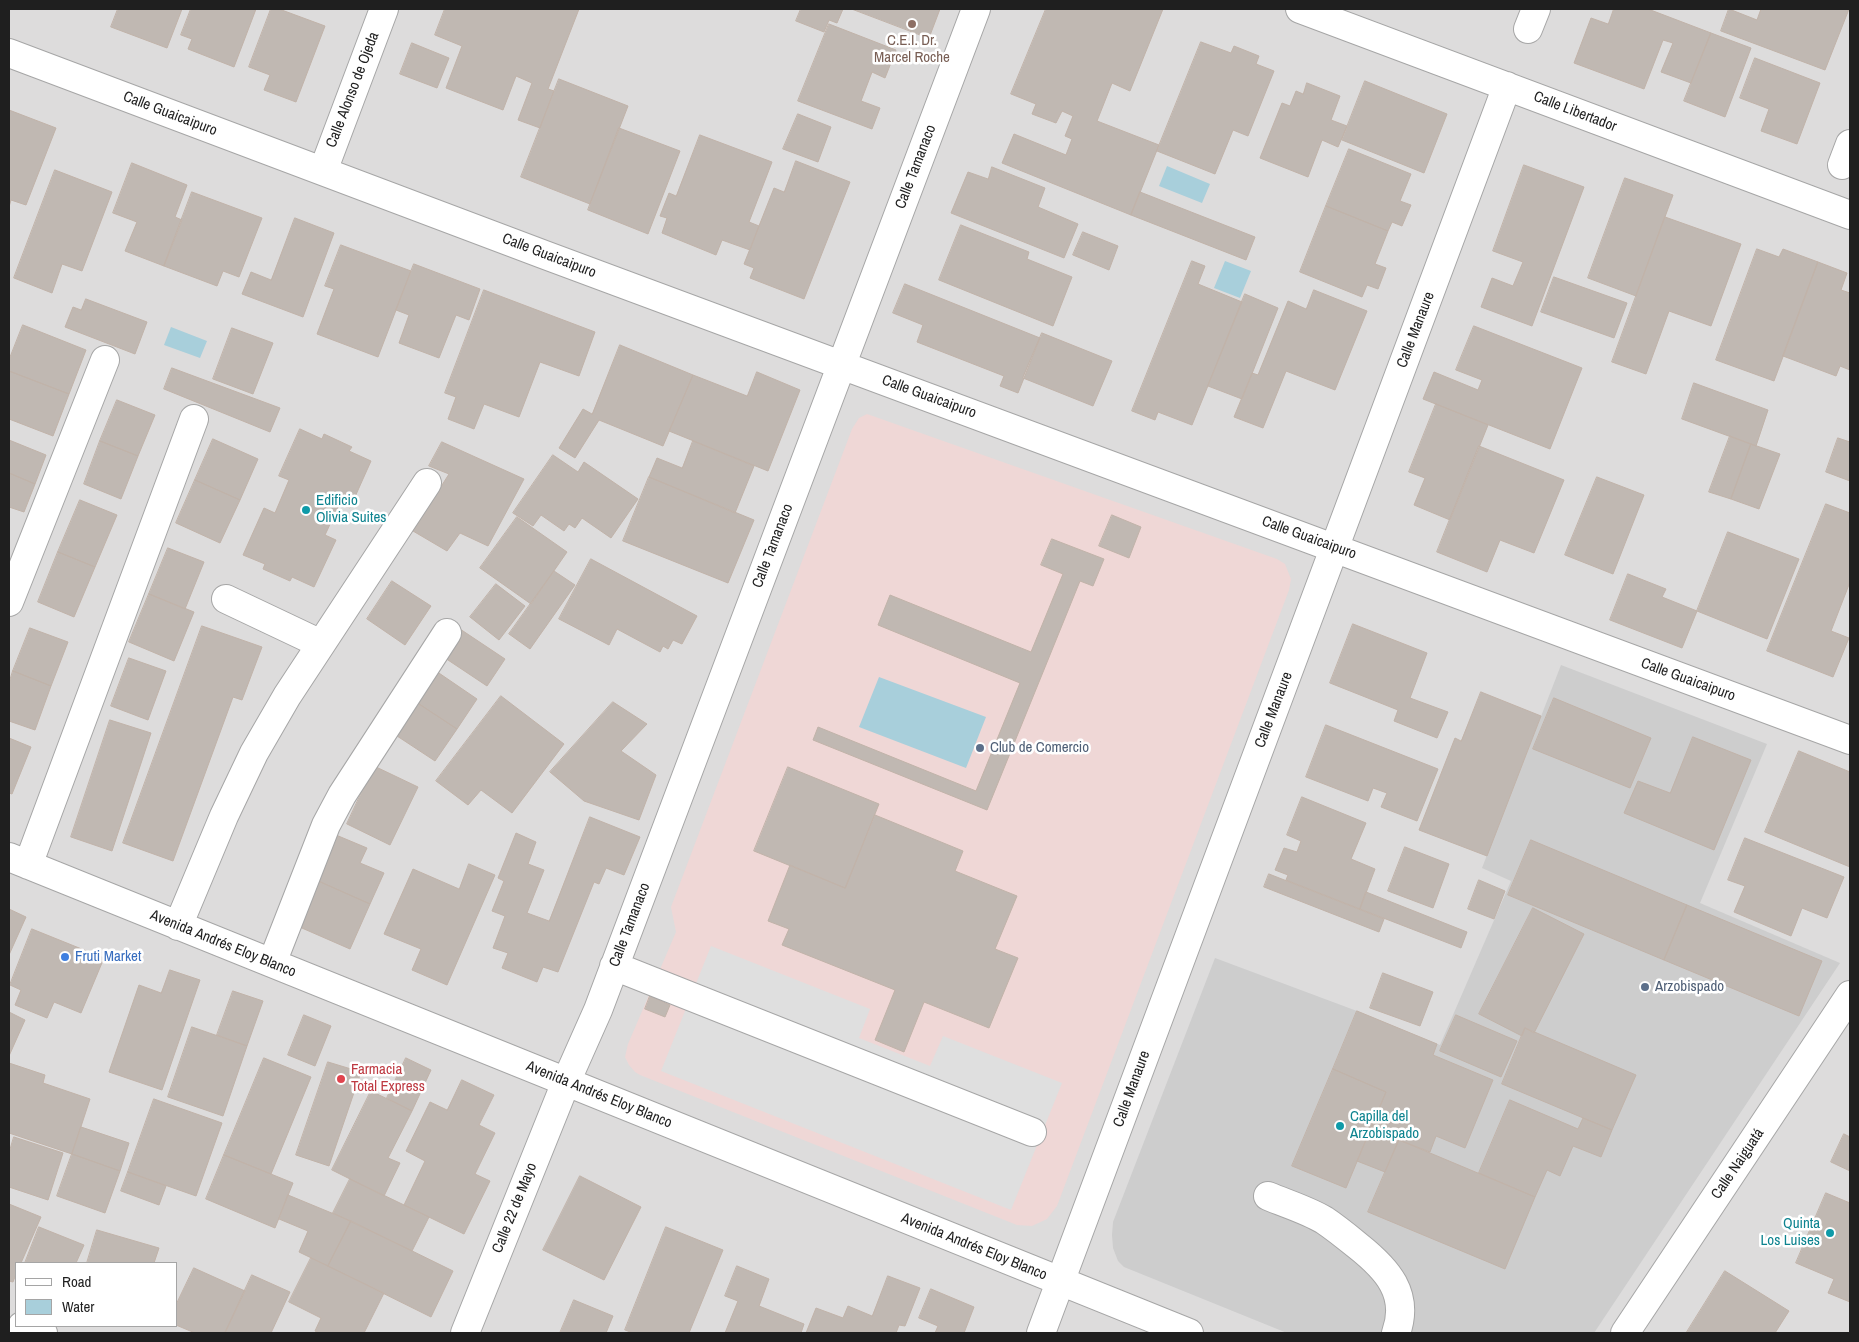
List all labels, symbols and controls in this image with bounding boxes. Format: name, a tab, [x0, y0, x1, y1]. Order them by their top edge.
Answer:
marker: C.E.I. Dr. Marcel Roche	[906, 18, 918, 30]
street label: Calle Alonso de Ojeda	[323, 30, 383, 150]
place label: C.E.I. Dr. Marcel Roche	[874, 32, 950, 67]
street label: Calle Guaicaipuro	[120, 88, 220, 140]
street label: Calle Libertador	[1531, 88, 1619, 136]
street label: Calle Tamanaco	[892, 122, 940, 212]
street label: Calle Guaicaipuro	[499, 230, 599, 282]
street label: Calle Manaure	[1393, 289, 1439, 371]
street label: Calle Guaicaipuro	[879, 372, 979, 422]
place label: Edificio Olivia Suites	[316, 492, 386, 527]
street label: Calle Tamanaco	[749, 501, 797, 591]
marker: Edificio Olivia Suites	[300, 504, 312, 516]
street label: Calle Guaicaipuro	[1259, 513, 1359, 563]
street label: Calle Guaicaipuro	[1638, 655, 1738, 705]
street label: Calle Manaure	[1251, 669, 1297, 751]
place label: Club de Comercio	[990, 739, 1089, 757]
marker: Club de Comercio	[974, 742, 986, 754]
street label: Calle Tamanaco	[606, 880, 654, 970]
street label: Avenida Andrés Eloy Blanco	[147, 906, 299, 982]
place label: Fruti Market	[75, 948, 141, 966]
marker: Fruti Market	[59, 951, 71, 963]
place label: Arzobispado	[1655, 978, 1724, 996]
marker: Arzobispado	[1639, 981, 1651, 993]
street label: Calle Manaure	[1110, 1048, 1154, 1130]
street label: Avenida Andrés Eloy Blanco	[523, 1057, 675, 1133]
place label: Farmacia Total Express	[351, 1061, 425, 1096]
marker: Farmacia Total Express	[335, 1073, 347, 1085]
place label: Capilla del Arzobispado	[1350, 1108, 1419, 1143]
marker: Capilla del Arzobispado	[1334, 1120, 1346, 1132]
street label: Calle Naiguatá	[1708, 1125, 1768, 1203]
street label: Calle 22 de Mayo	[489, 1160, 541, 1256]
street label: Avenida Andrés Eloy Blanco	[898, 1209, 1050, 1285]
place label: Quinta Los Luises	[1761, 1215, 1820, 1250]
marker: Quinta Los Luises	[1824, 1227, 1836, 1239]
legend	[15, 1262, 178, 1327]
text: Road	[62, 1271, 91, 1292]
text: Water	[62, 1296, 94, 1317]

